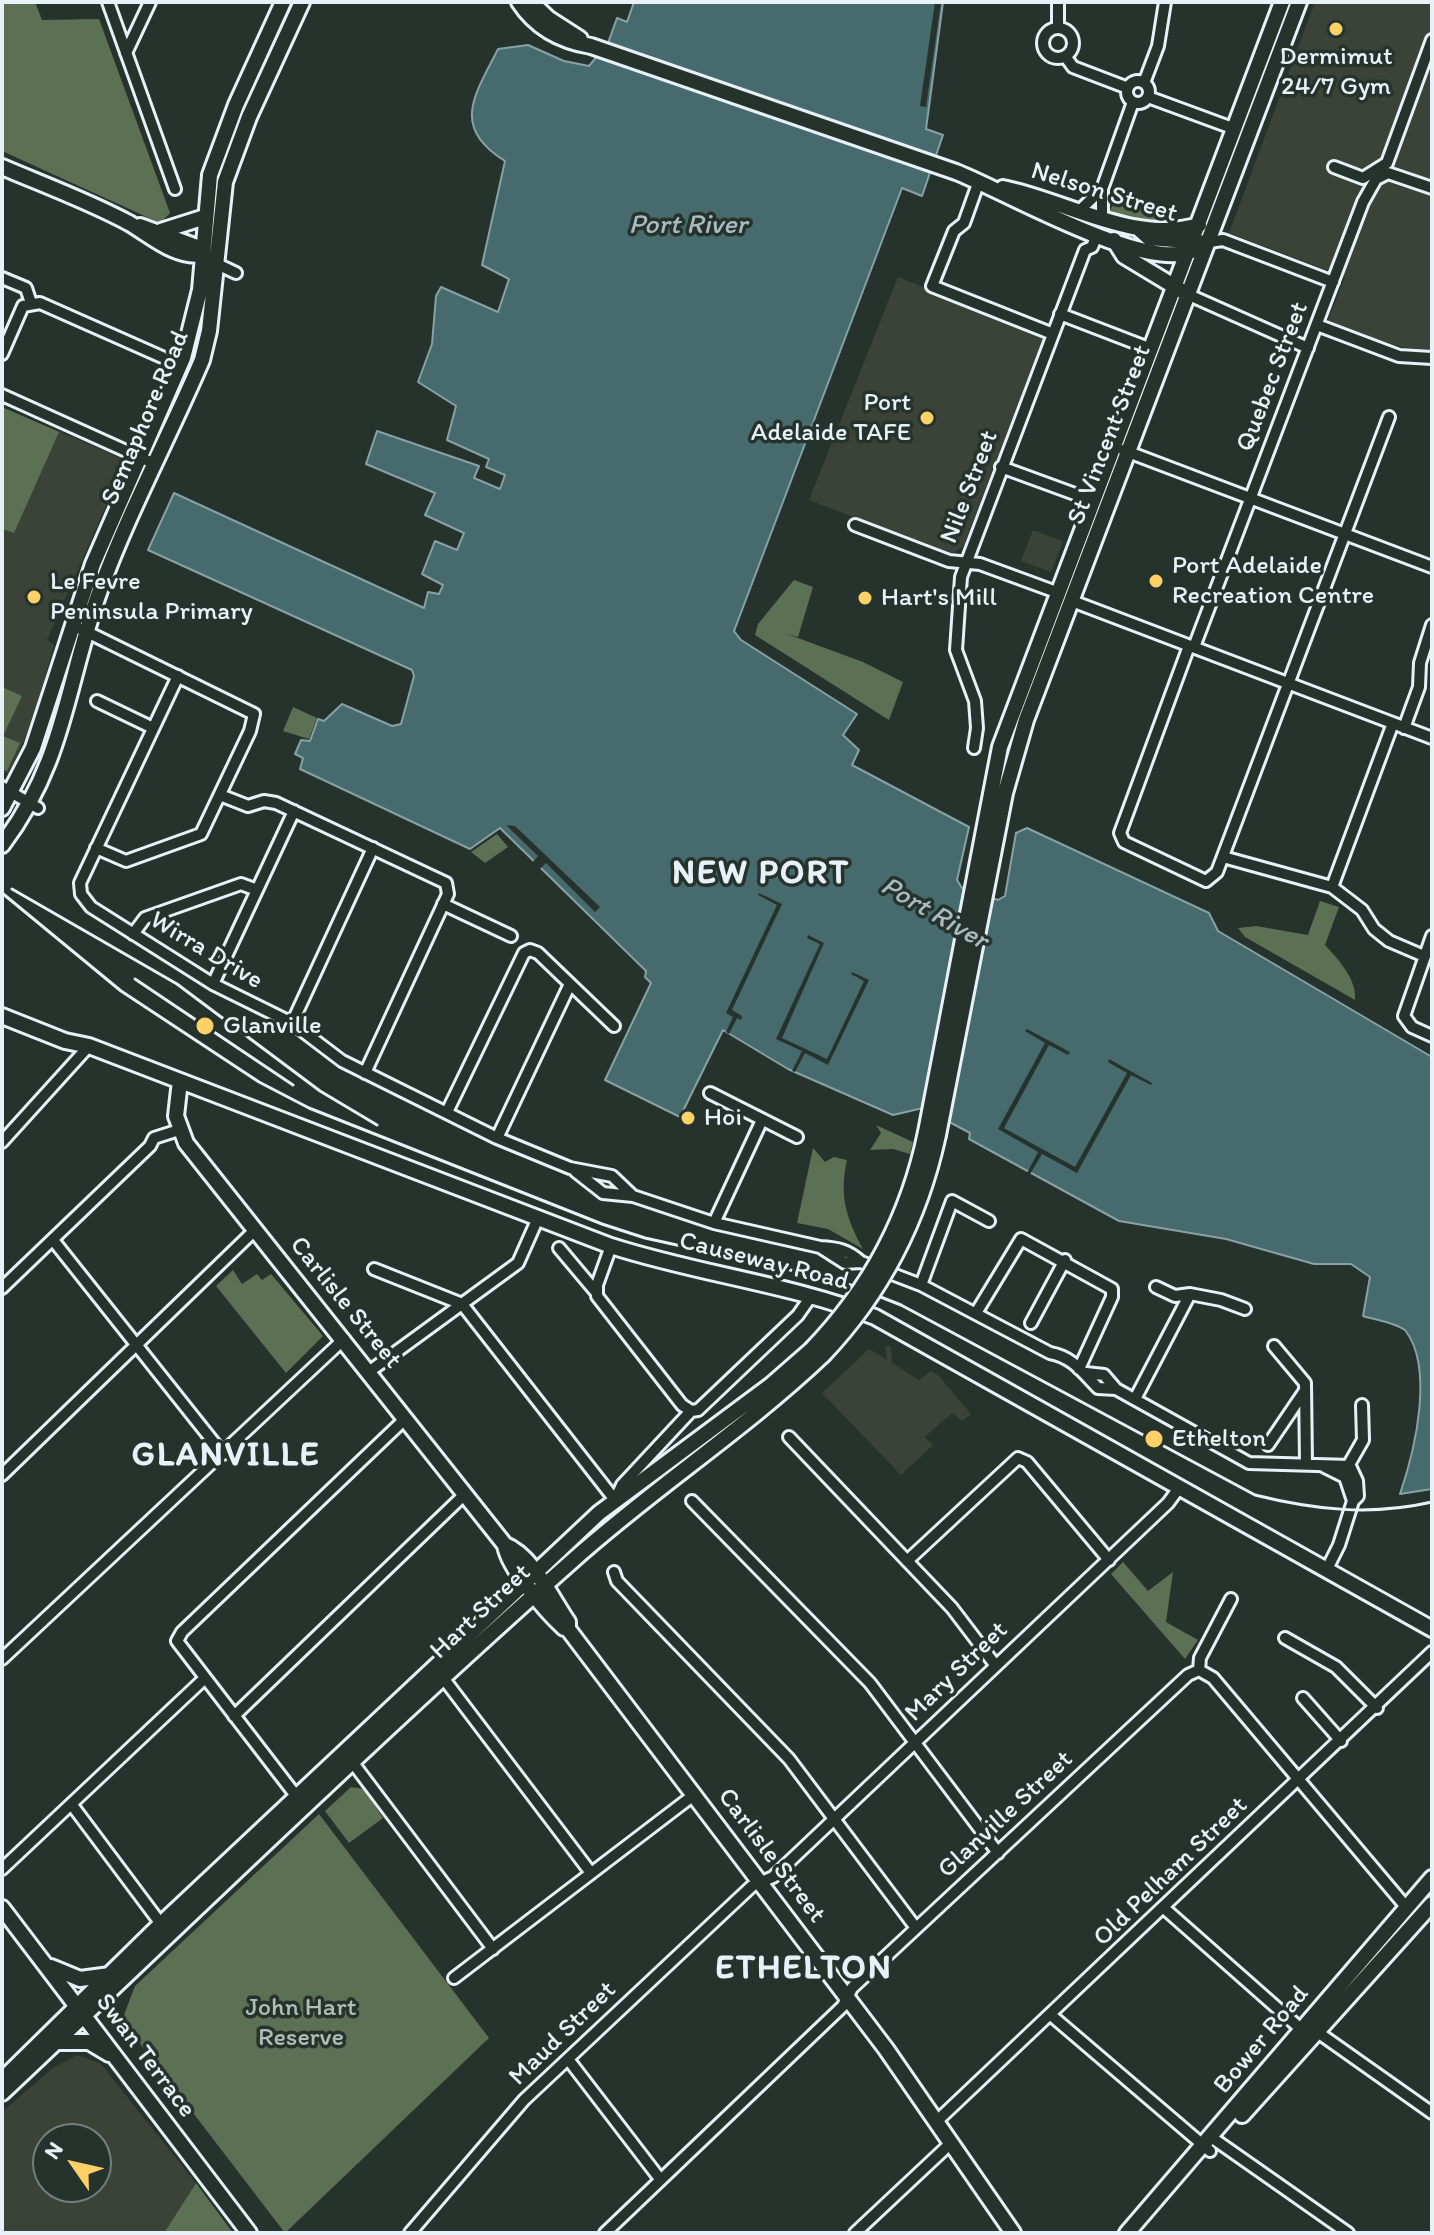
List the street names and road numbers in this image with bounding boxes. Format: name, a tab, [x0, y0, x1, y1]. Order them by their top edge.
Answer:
street label: Nelson Street	[1027, 156, 1181, 230]
street label: Quebec Street	[1230, 298, 1316, 456]
street label: Semaphore Road	[95, 326, 197, 510]
street label: St Vincent Street	[1061, 341, 1159, 529]
street label: Nile Street	[934, 426, 1006, 548]
street label: Wirra Drive	[144, 905, 268, 997]
street label: Causeway Road	[676, 1226, 852, 1298]
street label: Carlisle Street	[282, 1231, 408, 1375]
street label: Hart Street	[424, 1558, 538, 1666]
street label: Mary Street	[899, 1615, 1015, 1729]
street label: Glanville Street	[932, 1745, 1080, 1885]
street label: Carlisle Street	[710, 1782, 832, 1930]
street label: Old Pelham Street	[1087, 1791, 1255, 1953]
street label: Maud Street	[503, 1975, 623, 2093]
street label: Bower Road	[1208, 1979, 1316, 2101]
street label: Swan Terrace	[88, 1988, 202, 2124]

